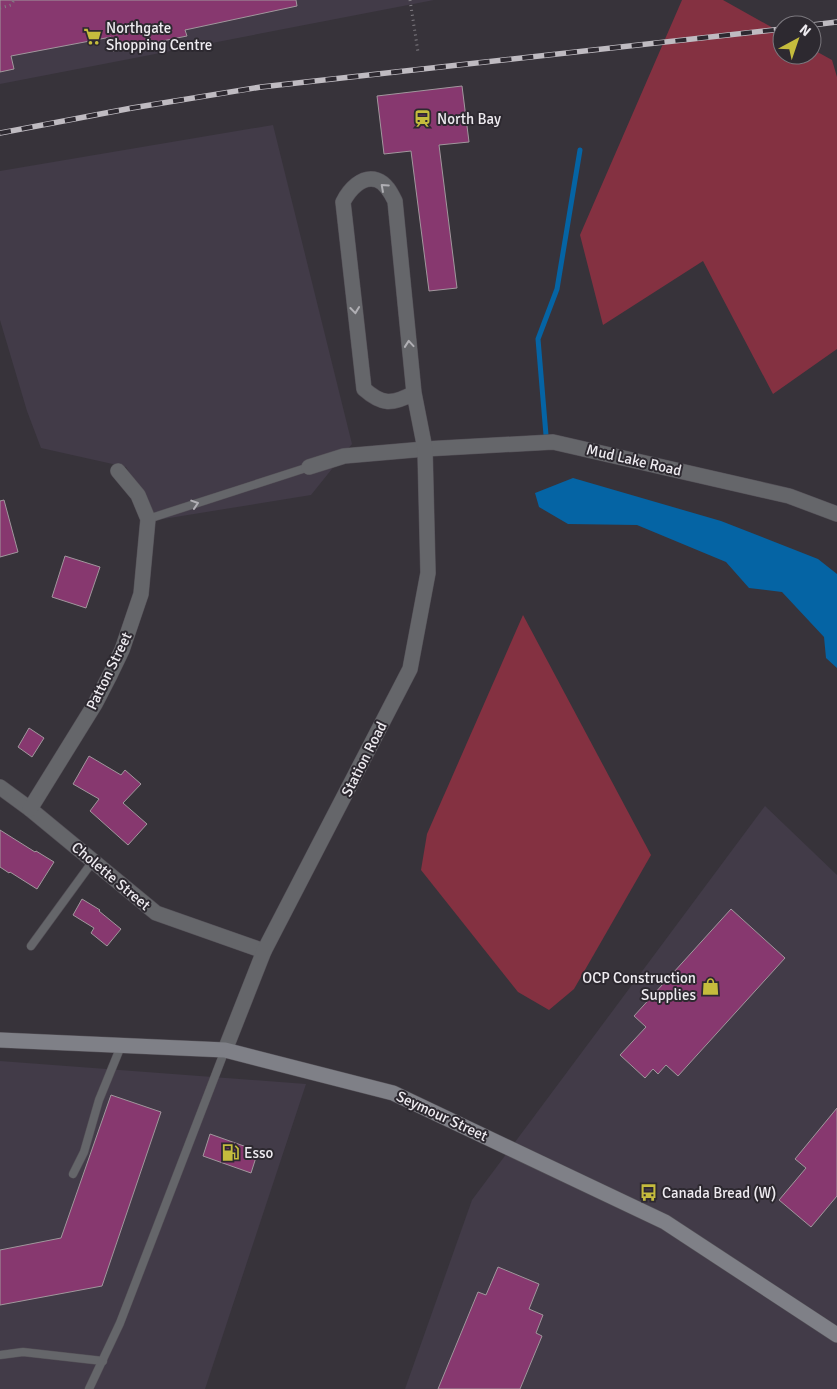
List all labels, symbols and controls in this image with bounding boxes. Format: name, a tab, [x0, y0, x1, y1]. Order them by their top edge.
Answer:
north arrow	[772, 15, 822, 65]
place label: Northgate Shopping Centre	[106, 19, 212, 54]
text: N	[796, 21, 814, 40]
supermarket icon: Northgate Shopping Centre	[82, 27, 102, 47]
station icon: North Bay	[413, 109, 433, 129]
place label: North Bay	[437, 110, 501, 128]
one-way arrow	[381, 183, 390, 192]
one-way arrow	[349, 306, 360, 314]
one-way arrow	[404, 340, 415, 348]
street label: Mud Lake Road	[585, 440, 683, 480]
one-way arrow	[190, 500, 198, 510]
street label: Patton Street	[82, 629, 136, 713]
street label: Station Road	[337, 718, 391, 800]
street label: Cholette Street	[68, 838, 154, 914]
place label: OCP Construction Supplies	[582, 969, 696, 1004]
shop icon: OCP Construction Supplies	[700, 977, 720, 997]
street label: Seymour Street	[394, 1087, 490, 1145]
fuel station icon: Esso	[220, 1143, 240, 1163]
place label: Esso	[244, 1144, 274, 1162]
bus stop icon: Canada Bread (W)	[638, 1183, 658, 1203]
place label: Canada Bread (W)	[662, 1184, 776, 1202]

